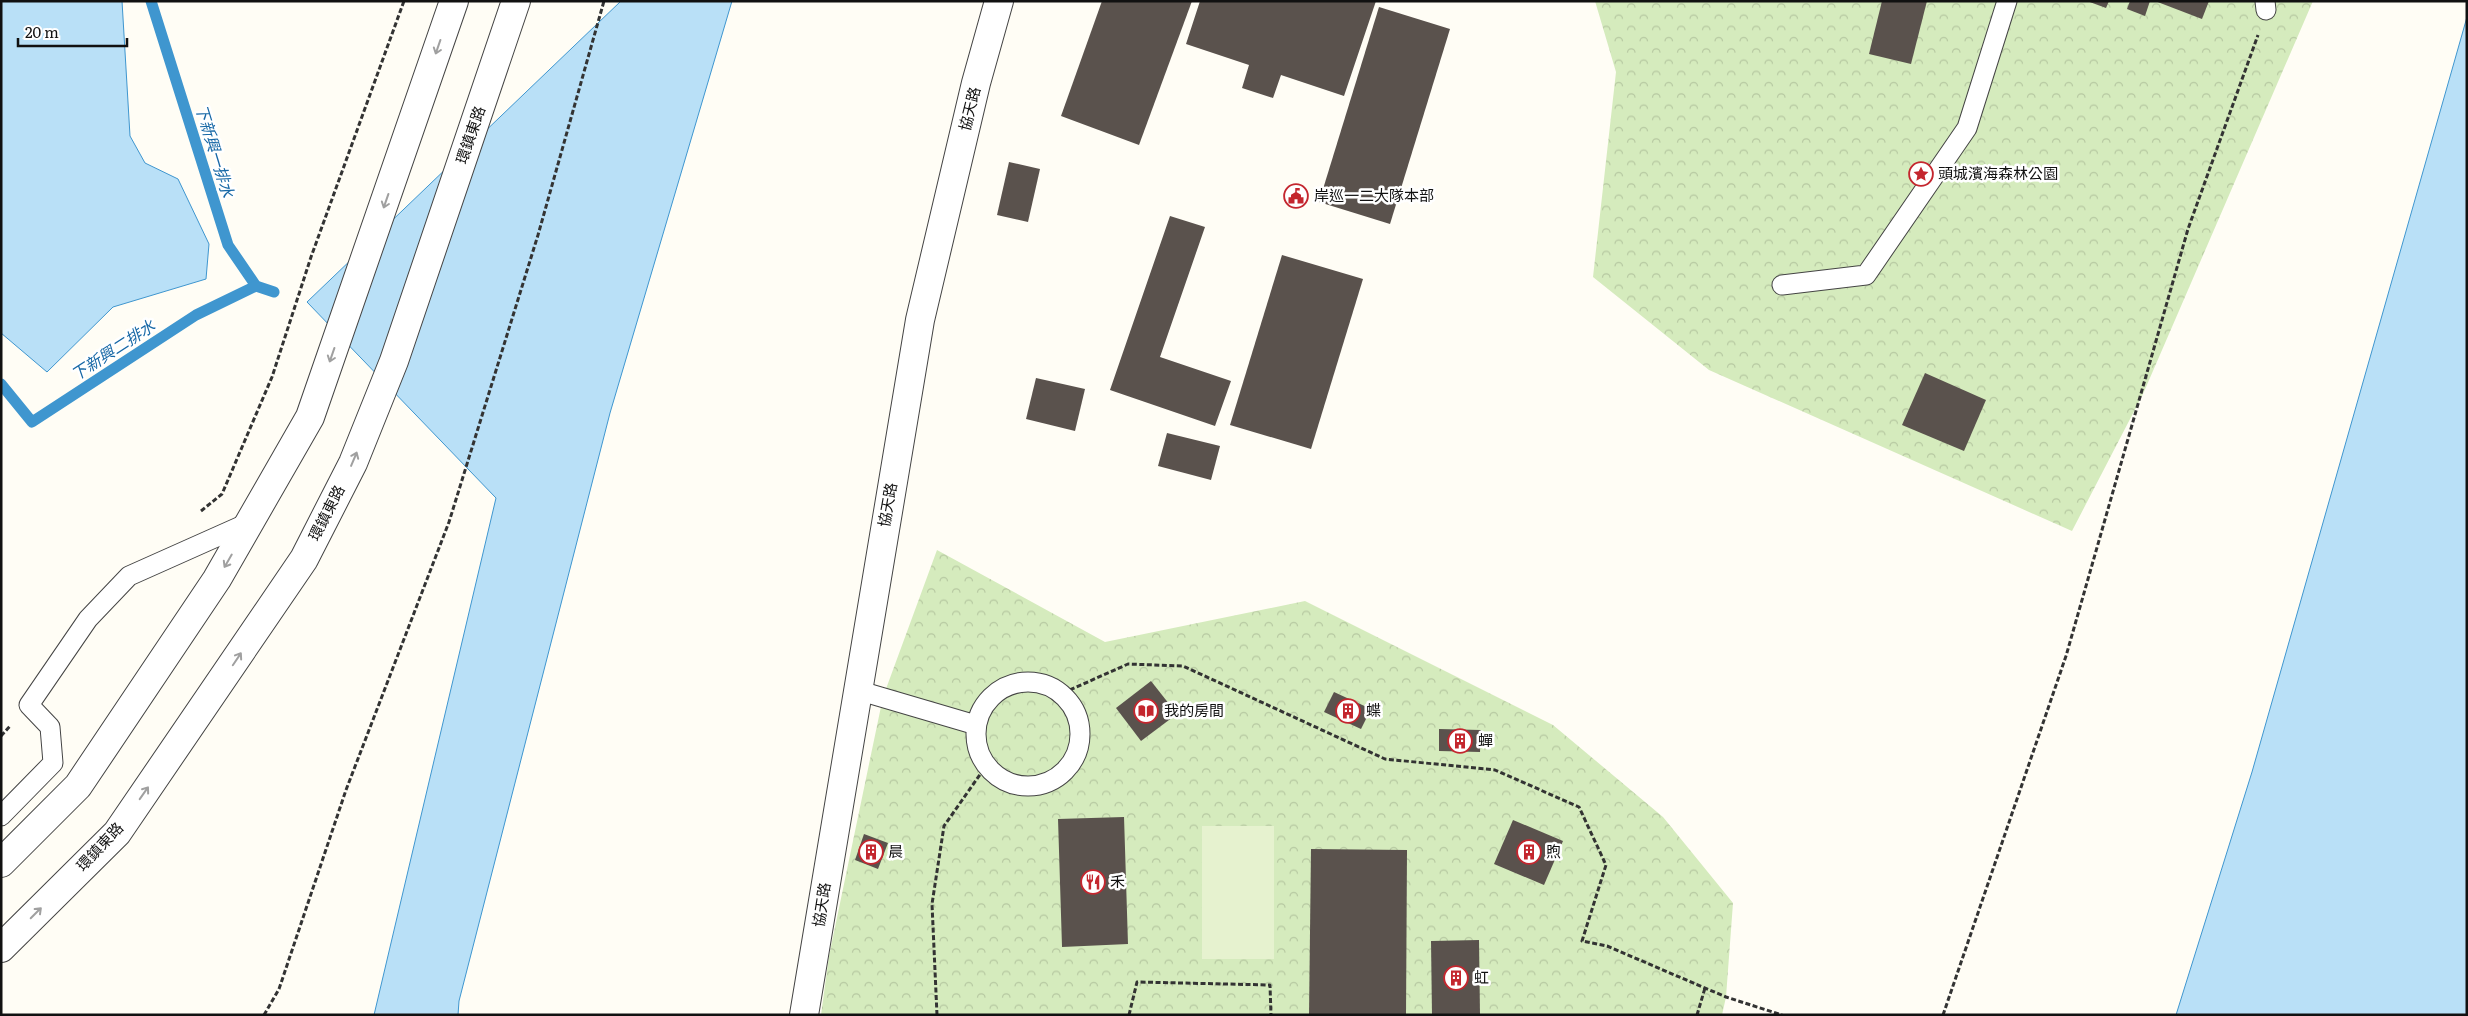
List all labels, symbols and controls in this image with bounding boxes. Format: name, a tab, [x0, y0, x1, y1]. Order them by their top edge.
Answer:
scale bar	[18, 15, 126, 47]
text: 20 m	[25, 20, 59, 43]
one-way arrow	[433, 39, 443, 55]
street label: 協天路	[952, 84, 985, 133]
water label: 下新興一排水	[190, 101, 242, 201]
street label: 環鎮東路	[449, 102, 490, 167]
place icon: 頭城濱海森林公園	[1908, 161, 1934, 187]
place label: 頭城濱海森林公園	[1938, 161, 2058, 184]
public building icon: 岸巡一二大隊本部	[1283, 183, 1309, 209]
place label: 岸巡一二大隊本部	[1314, 183, 1434, 206]
one-way arrow	[381, 193, 390, 208]
water label: 下新興二排水	[66, 312, 160, 385]
one-way arrow	[327, 346, 336, 362]
one-way arrow	[350, 452, 359, 467]
street label: 環鎮東路	[302, 480, 350, 544]
street label: 協天路	[871, 481, 902, 529]
one-way arrow	[222, 554, 232, 568]
one-way arrow	[232, 653, 242, 667]
library icon: 我的房間	[1133, 698, 1159, 724]
place label: 我的房間	[1164, 698, 1224, 721]
building icon: 蝶	[1335, 698, 1361, 724]
place label: 蝶	[1366, 698, 1381, 721]
building icon: 蟬	[1447, 728, 1473, 754]
place label: 蟬	[1478, 728, 1493, 751]
one-way arrow	[139, 786, 149, 800]
street label: 環鎮東路	[70, 816, 128, 876]
building icon: 晨	[858, 839, 884, 865]
place label: 晨	[888, 839, 903, 862]
building icon: 煦	[1516, 839, 1542, 865]
place label: 煦	[1546, 839, 1561, 862]
restaurant icon: 禾	[1080, 869, 1106, 895]
place label: 禾	[1110, 869, 1125, 892]
street label: 協天路	[806, 881, 835, 929]
one-way arrow	[30, 907, 42, 920]
building icon: 虹	[1443, 965, 1469, 991]
place label: 虹	[1474, 965, 1489, 988]

